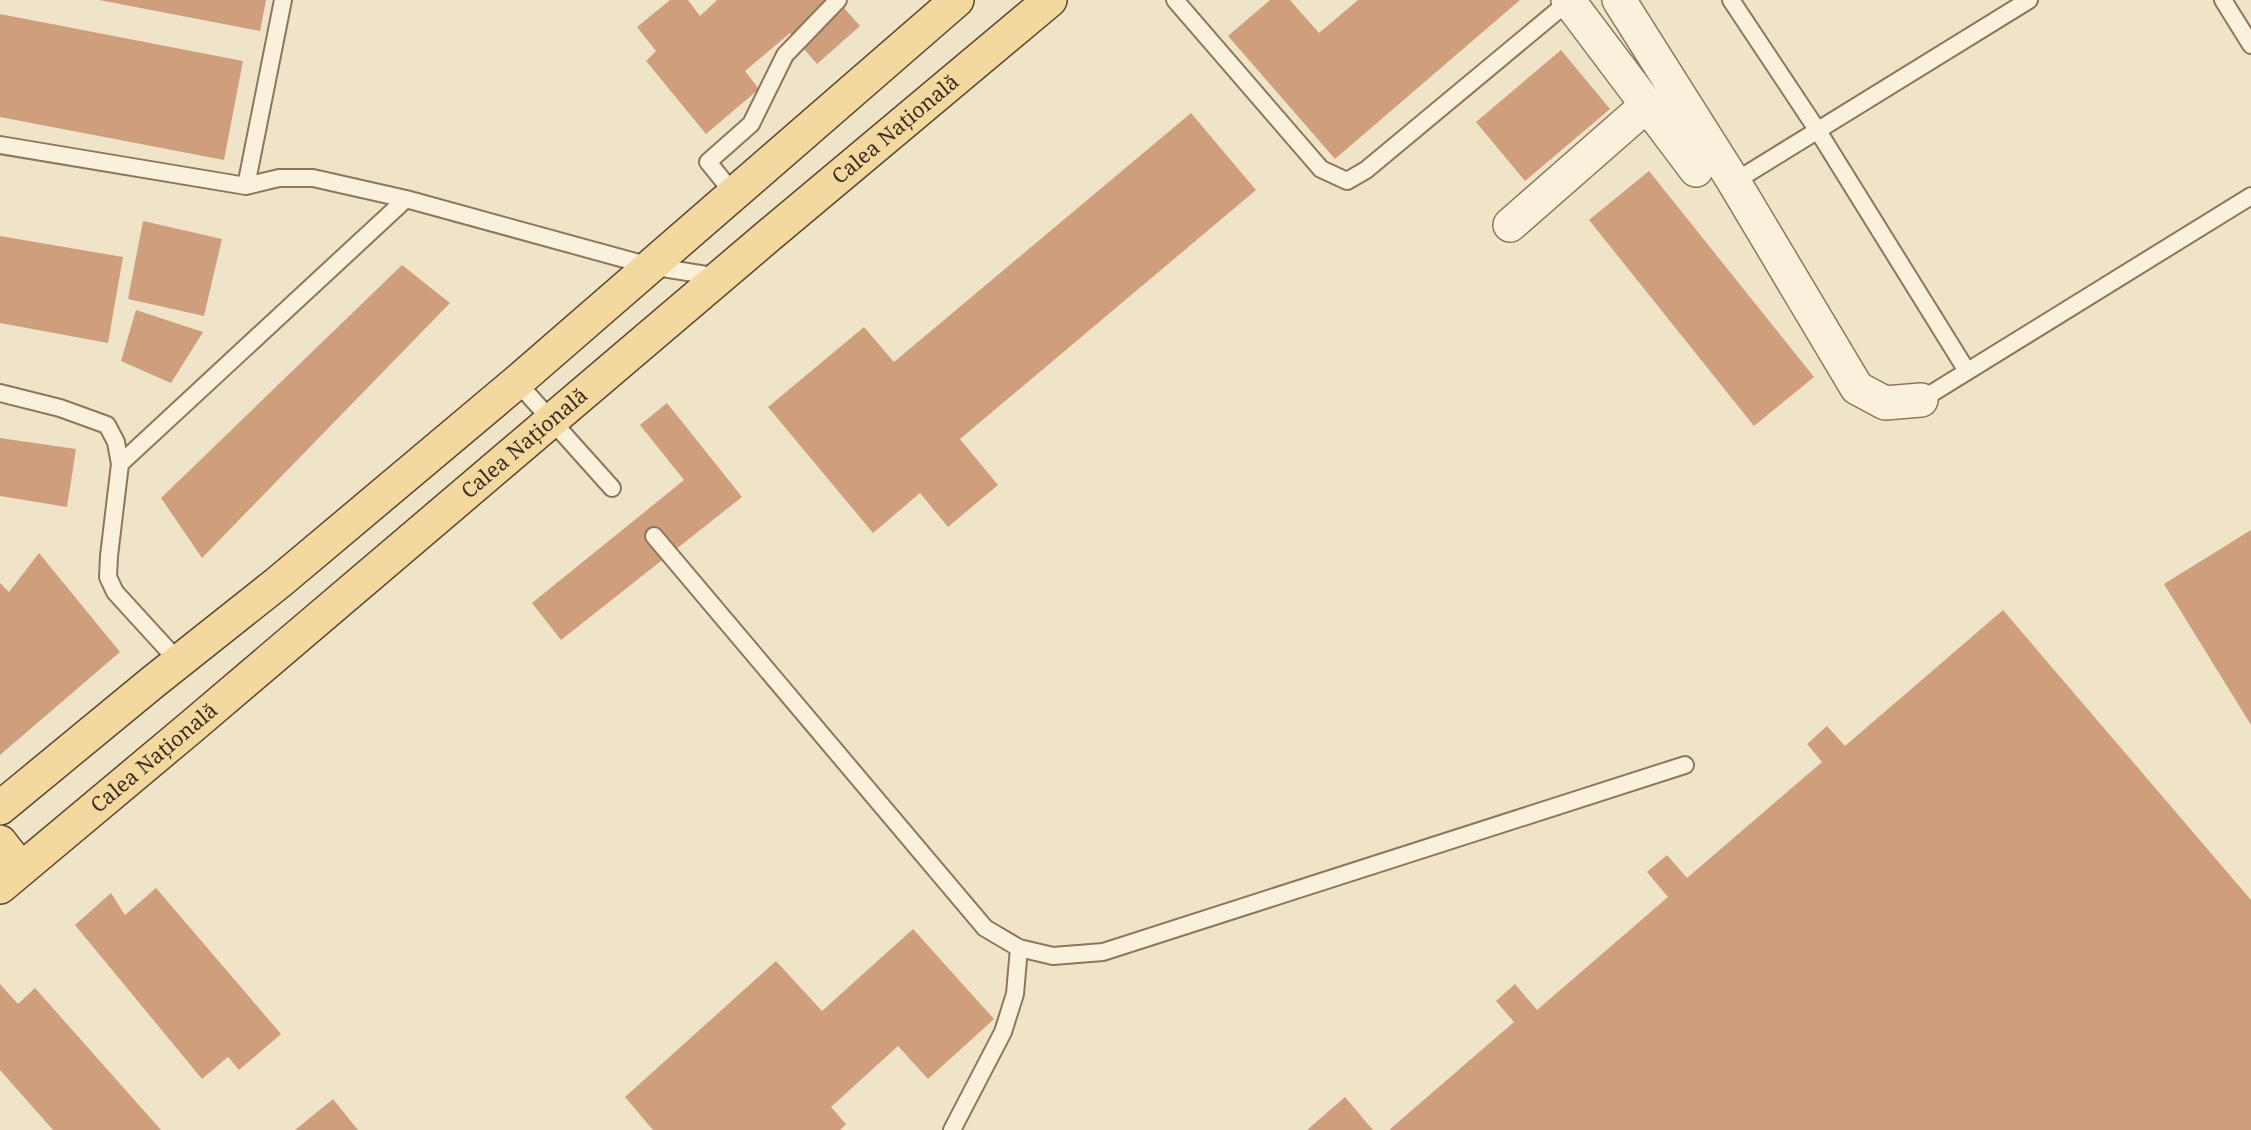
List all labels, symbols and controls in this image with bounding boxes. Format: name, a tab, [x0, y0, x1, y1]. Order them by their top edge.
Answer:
street label: Calea Națională	[825, 67, 964, 190]
street label: Calea Națională	[455, 381, 593, 504]
street label: Calea Națională	[84, 696, 223, 819]

